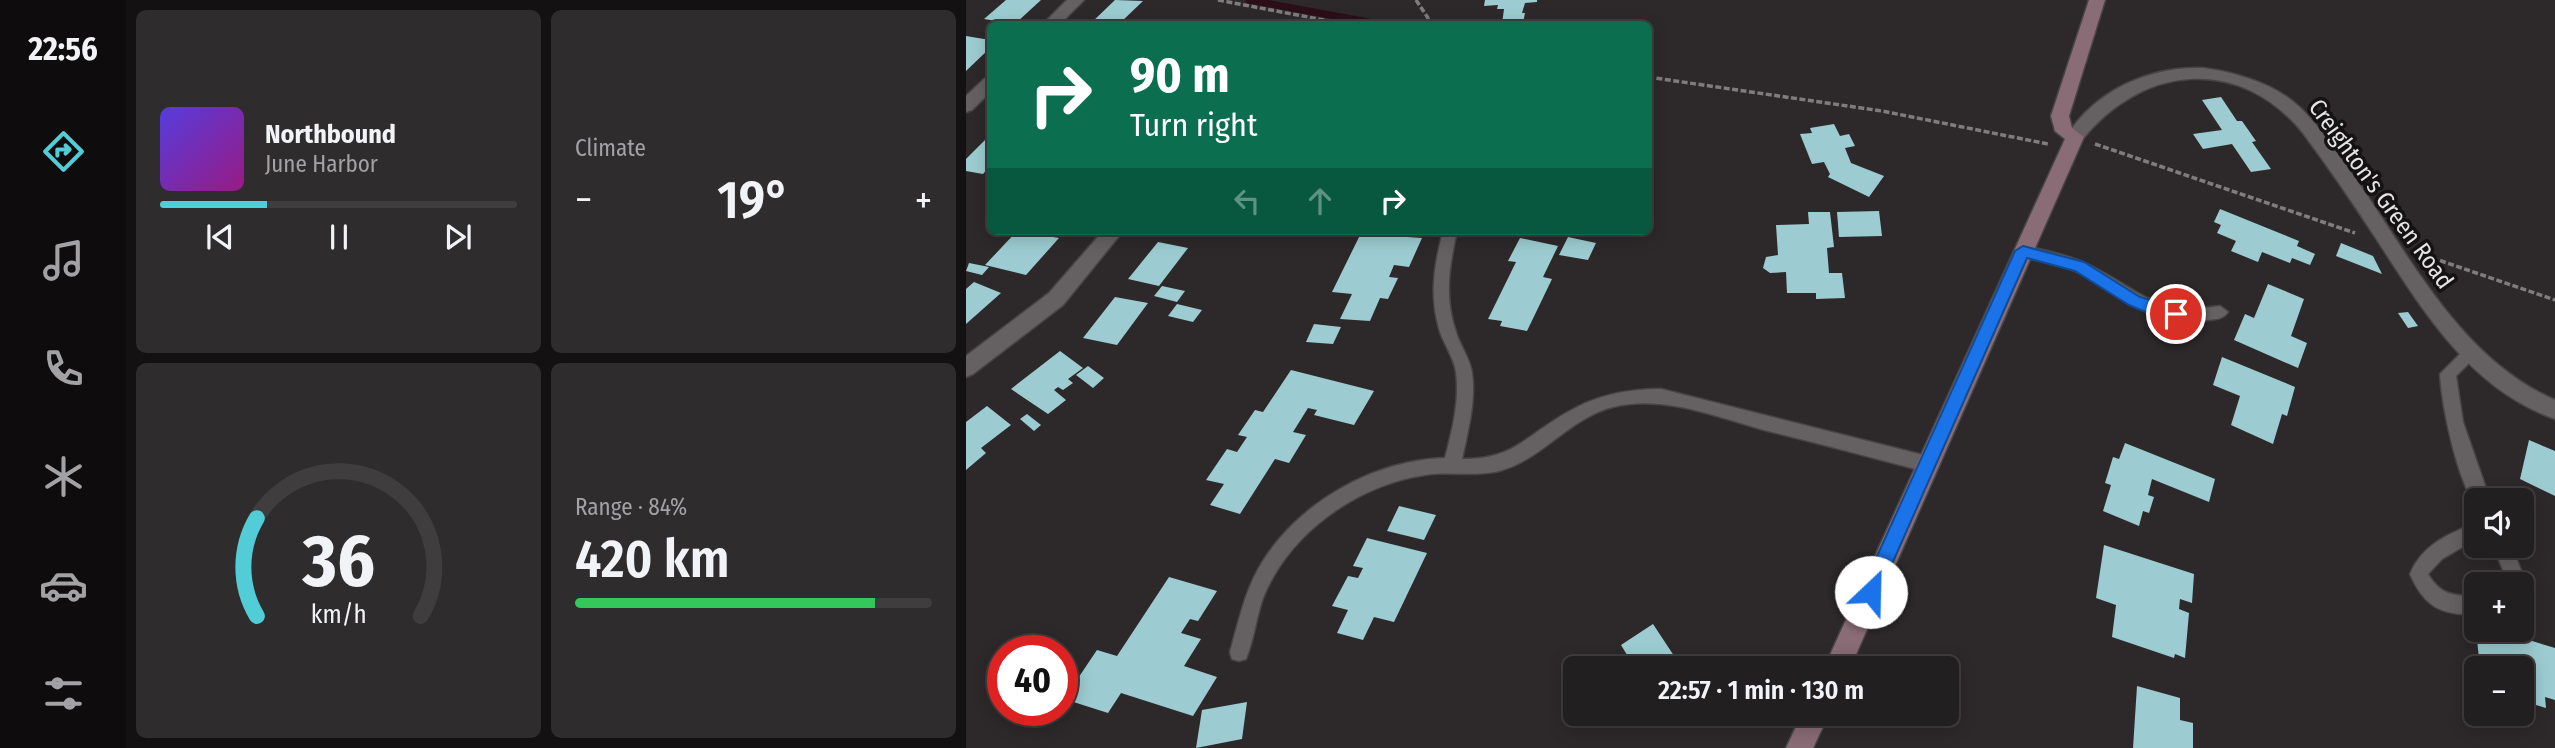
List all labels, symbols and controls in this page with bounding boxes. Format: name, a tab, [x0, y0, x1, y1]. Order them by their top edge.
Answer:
text: 22:56	[28, 30, 98, 68]
text: 90 m	[1130, 46, 1230, 105]
icon: right	[1015, 49, 1106, 140]
street label: Creighton's Green Road	[2303, 94, 2459, 294]
text: Turn right	[1130, 106, 1257, 144]
text: Northbound	[265, 119, 396, 150]
icon: directions	[39, 127, 88, 176]
text: Climate	[575, 134, 646, 162]
text: June Harbor	[265, 150, 378, 178]
text: 19°	[717, 169, 790, 232]
text: −	[575, 177, 592, 223]
text: +	[915, 177, 932, 223]
icon: left	[1228, 182, 1266, 220]
icon: ahead	[1301, 182, 1339, 220]
icon: right	[1374, 182, 1412, 220]
icon: previous	[201, 218, 239, 256]
icon: pause	[320, 218, 358, 256]
icon: next	[439, 218, 477, 256]
icon: music	[39, 236, 88, 285]
pin	[2146, 284, 2206, 344]
icon: arrive	[2157, 295, 2195, 333]
icon: phone	[39, 344, 88, 393]
icon: climate	[39, 452, 88, 501]
map controls	[2464, 488, 2534, 726]
button: sound	[2464, 488, 2534, 558]
text: Range · 84%	[575, 493, 687, 521]
text: 36	[301, 519, 375, 606]
text: 420 km	[575, 528, 730, 591]
position arrow	[1834, 555, 1908, 629]
icon: car	[39, 561, 88, 610]
button: +	[2464, 572, 2534, 642]
text: km/h	[311, 600, 366, 630]
speed limit sign: 40	[987, 635, 1078, 726]
button: −	[2464, 656, 2534, 726]
icon: filters	[39, 669, 88, 718]
text: 22:57 · 1 min · 130 m	[1658, 675, 1864, 706]

